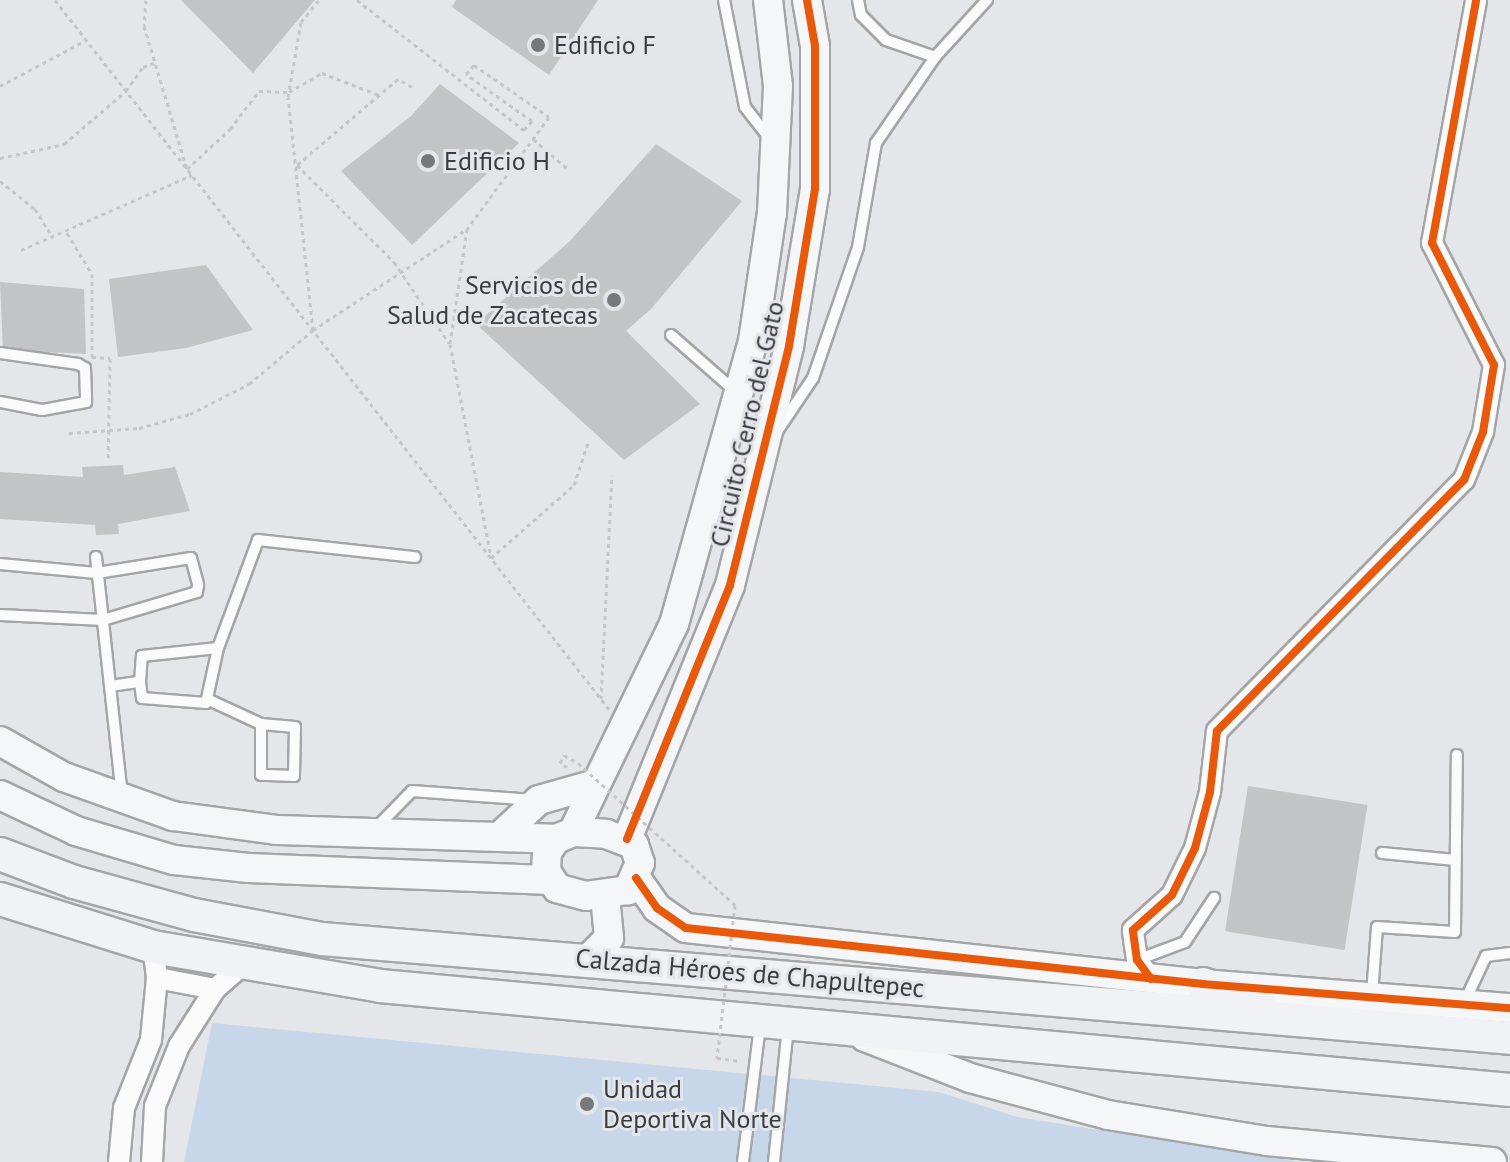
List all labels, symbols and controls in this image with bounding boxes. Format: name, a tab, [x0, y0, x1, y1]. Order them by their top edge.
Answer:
place label: Edificio F	[554, 29, 656, 61]
marker: Edificio F	[529, 36, 547, 54]
place label: Edificio H	[444, 145, 550, 177]
marker: Edificio H	[419, 152, 437, 170]
place label: Servicios de Salud de Zacatecas	[386, 269, 598, 330]
marker: Servicios de Salud de Zacatecas	[605, 291, 623, 309]
street label: Circuito Cerro del Gato	[704, 298, 790, 550]
street label: Calzada Héroes de Chapultepec	[574, 942, 926, 1004]
place label: Unidad Deportiva Norte	[603, 1073, 782, 1134]
marker: Unidad Deportiva Norte	[578, 1095, 596, 1113]

